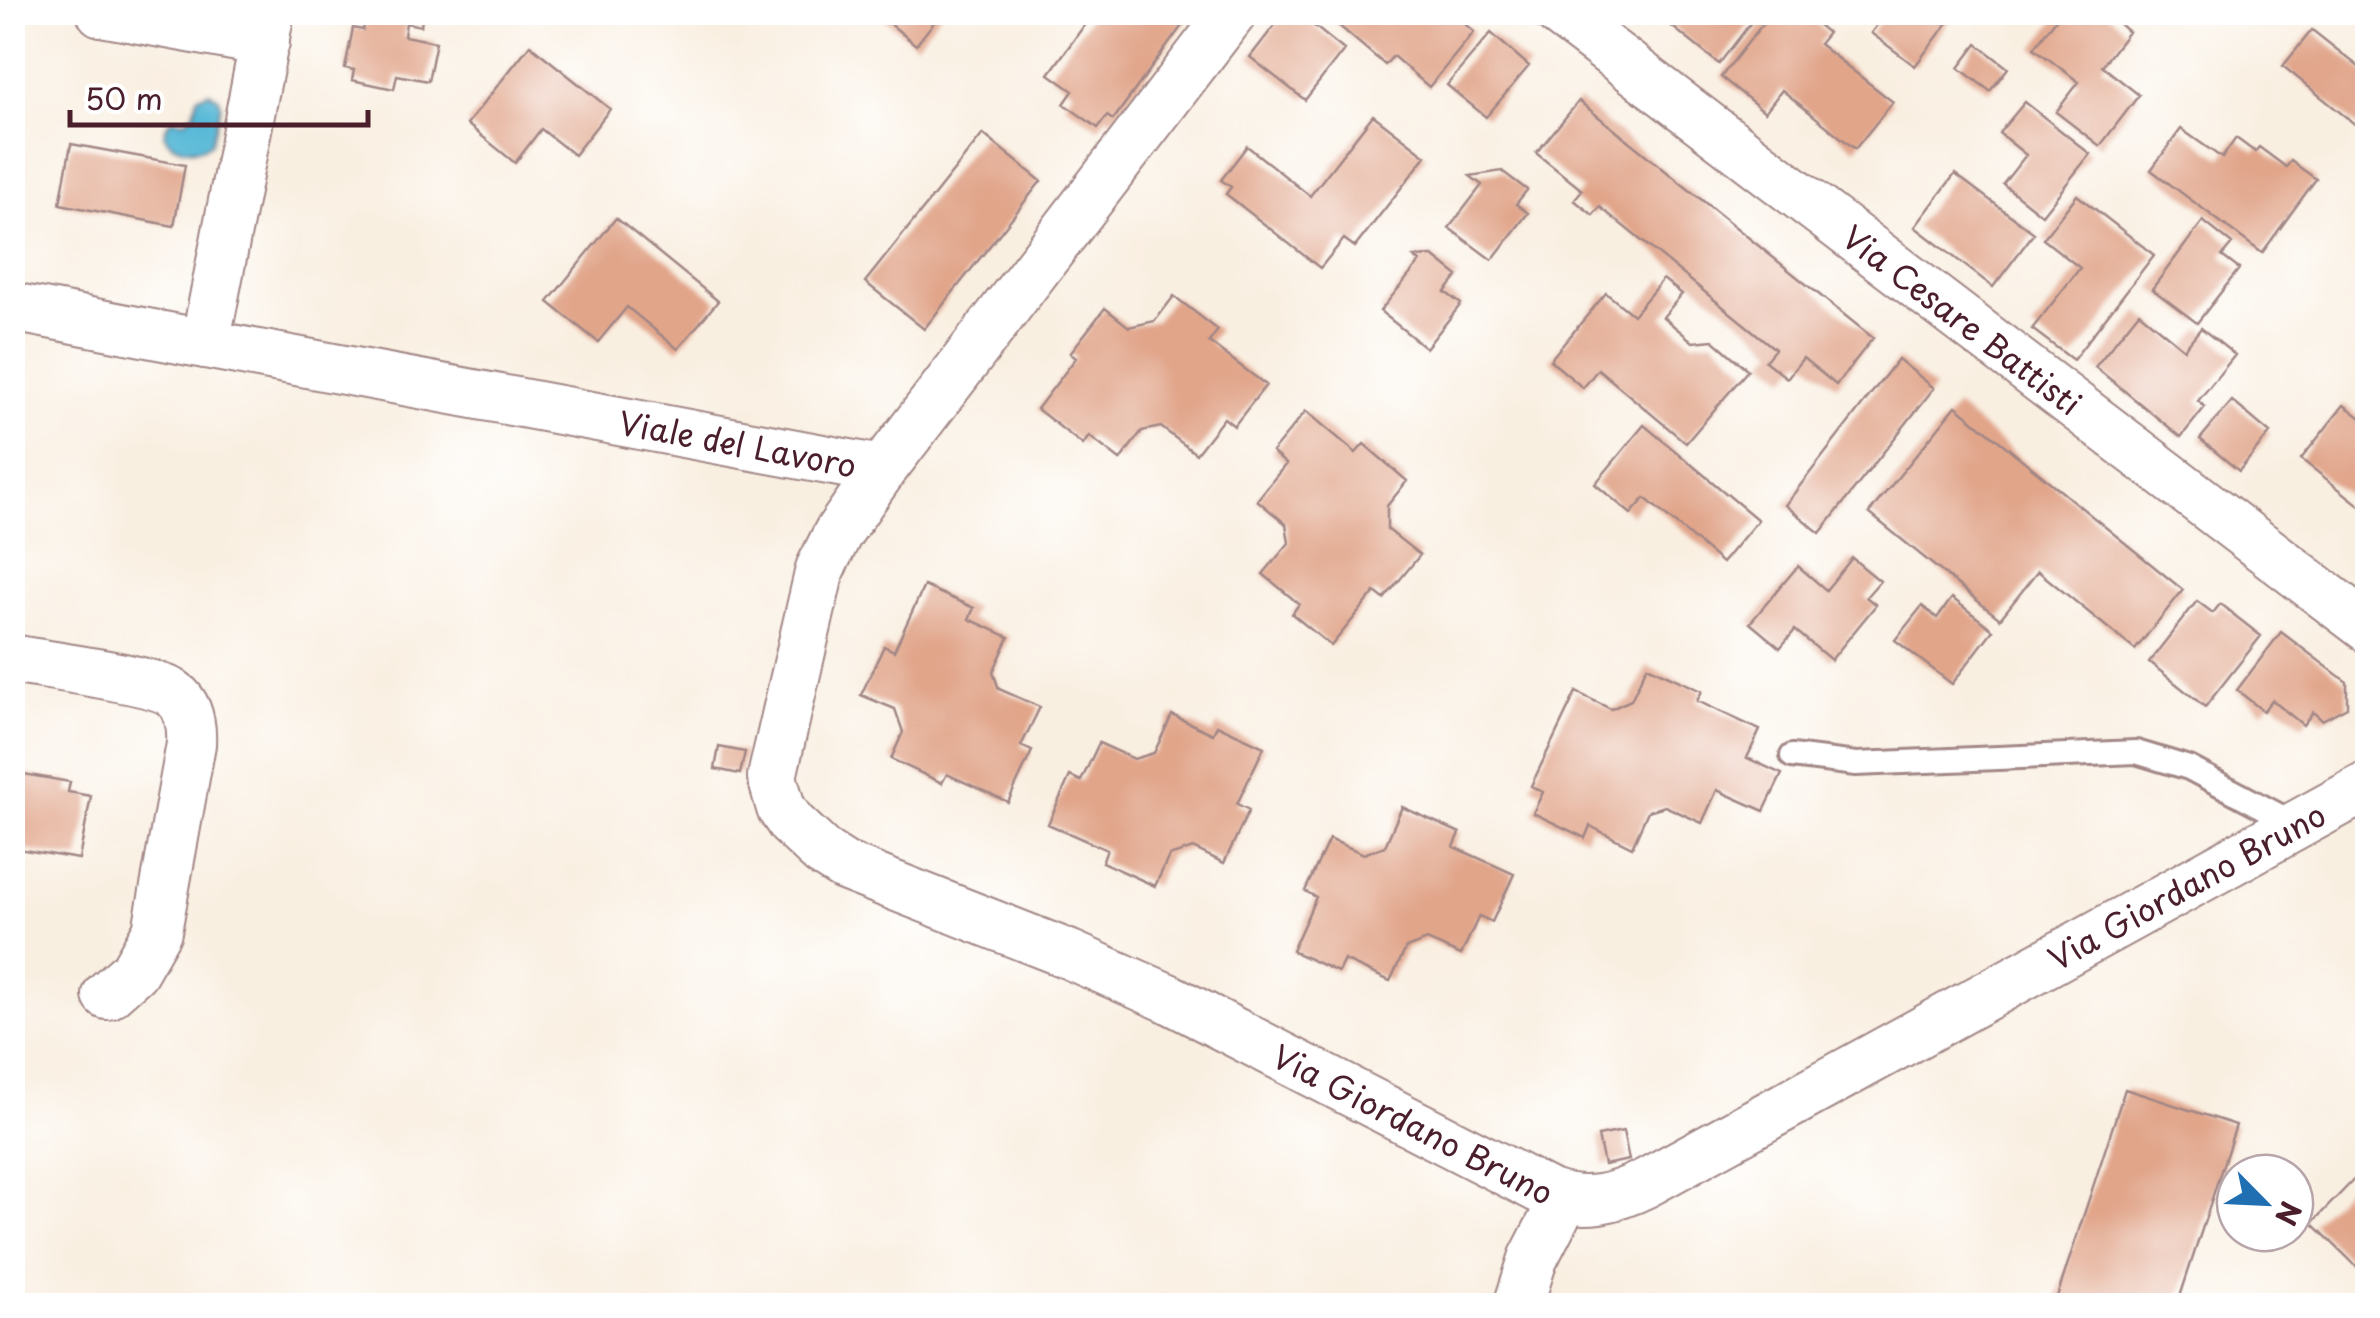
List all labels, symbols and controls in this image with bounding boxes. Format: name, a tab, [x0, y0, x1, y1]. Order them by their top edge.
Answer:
scale bar	[70, 65, 368, 127]
text: 50 m	[85, 75, 163, 120]
street label: Via Cesare Battisti	[1833, 213, 2092, 426]
street label: Viale del Lavoro	[615, 398, 861, 489]
street label: Via Giordano Bruno	[2039, 790, 2334, 982]
street label: Via Giordano Bruno	[1264, 1032, 1562, 1216]
north arrow	[2215, 1153, 2315, 1253]
text: N	[2265, 1195, 2313, 1233]

